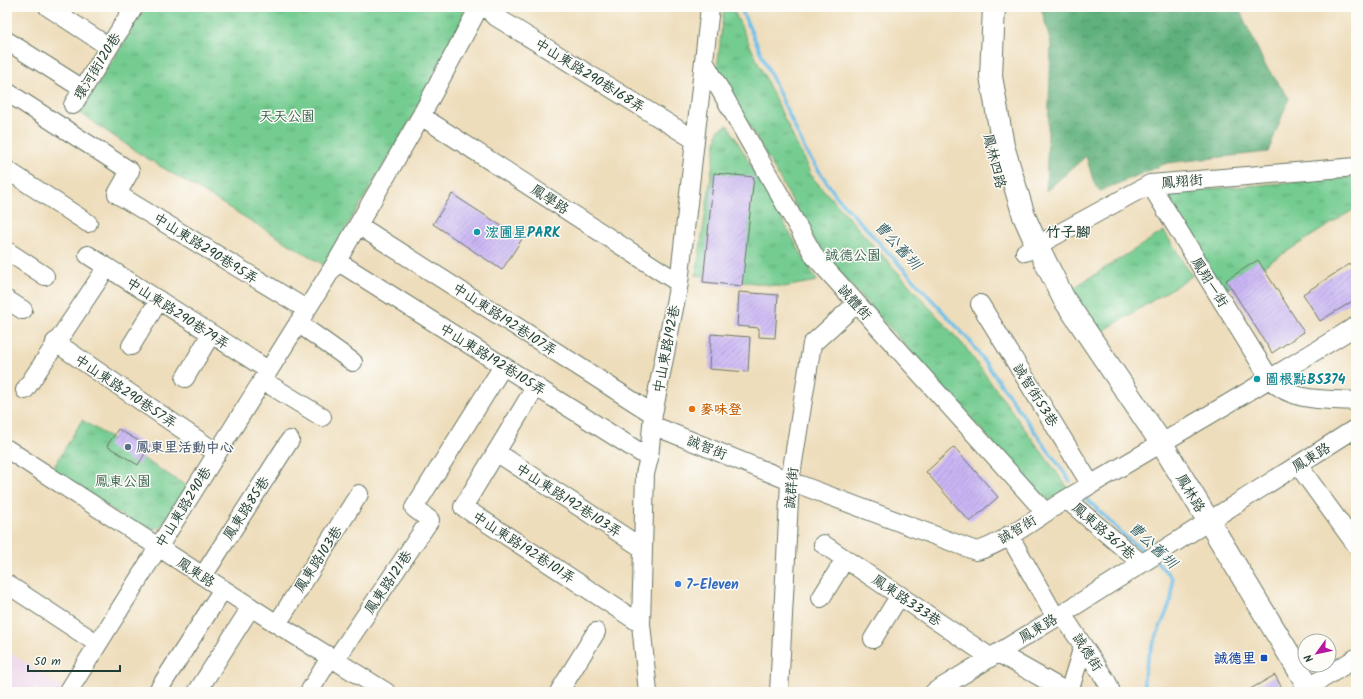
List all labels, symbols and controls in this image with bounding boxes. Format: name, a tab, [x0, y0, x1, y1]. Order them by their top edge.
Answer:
street label: 環河街120巷	[69, 28, 128, 104]
street label: 中山東路290巷168弄	[530, 33, 649, 119]
park label: 天天公園	[259, 106, 315, 128]
street label: 鳳林四路	[977, 131, 1011, 191]
street label: 鳳翔街	[1160, 169, 1204, 195]
street label: 鳳學路	[526, 179, 573, 221]
street label: 中山東路290巷95弄	[149, 208, 262, 290]
water label: 曹公舊圳	[868, 216, 928, 277]
district label: 竹子腳	[1045, 221, 1091, 245]
place label: 浤圃星PARK	[485, 222, 561, 244]
marker: 浤圃星PARK	[472, 227, 482, 237]
park label: 誠德公園	[825, 245, 881, 267]
street label: 鳳翔一街	[1185, 253, 1233, 312]
street label: 中山東路290巷79弄	[121, 272, 233, 356]
street label: 中山東路192巷107弄	[448, 278, 561, 362]
street label: 誠體街	[832, 280, 876, 326]
street label: 中山東路192巷	[648, 302, 686, 395]
street label: 中山東路192巷105弄	[435, 318, 550, 402]
street label: 中山東路290巷57弄	[70, 349, 181, 434]
street label: 誠智街53巷	[1007, 359, 1064, 433]
place label: 圖根點BS374	[1265, 369, 1346, 391]
marker: 圖根點BS374	[1252, 374, 1262, 384]
place label: 麥味登	[700, 399, 742, 421]
marker: 麥味登	[687, 404, 697, 414]
street label: 誠智街	[683, 430, 730, 466]
place label: 鳳東里活動中心	[136, 437, 234, 459]
street label: 鳳東路	[1288, 437, 1335, 478]
marker: 鳳東里活動中心	[123, 442, 133, 452]
street label: 中山東路192巷103弄	[511, 458, 626, 543]
street label: 中山東路290巷	[150, 462, 218, 552]
street label: 誠群街	[779, 466, 805, 510]
street label: 鳳林路	[1170, 470, 1210, 517]
park label: 鳳東公園	[95, 471, 151, 493]
street label: 鳳東路85巷	[218, 472, 276, 545]
street label: 鳳東路367巷	[1067, 498, 1141, 566]
street label: 中山東路192巷101弄	[467, 506, 579, 590]
street label: 誠智街	[994, 510, 1041, 550]
water label: 曹公舊圳	[1122, 516, 1184, 576]
street label: 鳳東路103巷	[289, 521, 349, 597]
street label: 鳳東路121巷	[359, 545, 419, 619]
street label: 鳳東路	[172, 552, 219, 594]
street label: 鳳東路333巷	[867, 569, 947, 633]
place label: 7-Eleven	[686, 574, 739, 596]
marker: 7-Eleven	[673, 579, 683, 589]
street label: 鳳東路	[1015, 609, 1062, 649]
street label: 誠德街	[1066, 629, 1108, 676]
north arrow	[1297, 633, 1337, 673]
scale bar	[28, 647, 120, 673]
place label: 誠德里	[1214, 648, 1256, 670]
text: N	[1300, 650, 1319, 666]
text: 50 m	[34, 652, 61, 671]
marker: 誠德里	[1259, 653, 1269, 663]

